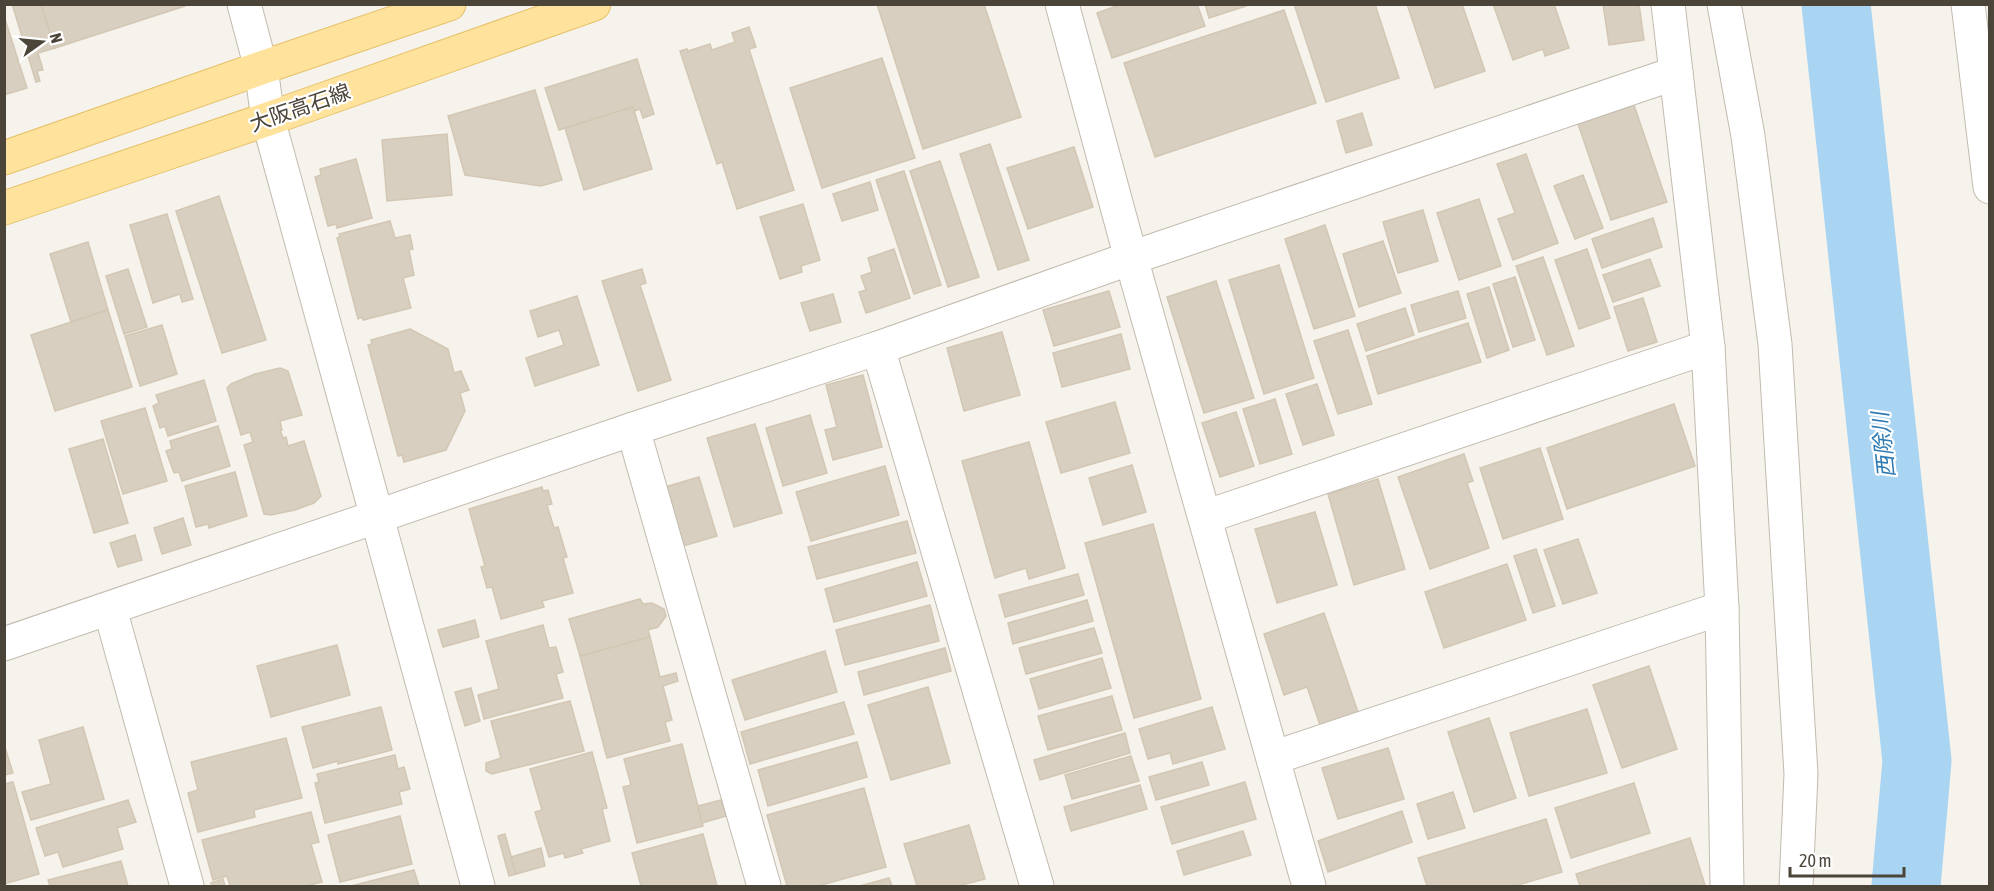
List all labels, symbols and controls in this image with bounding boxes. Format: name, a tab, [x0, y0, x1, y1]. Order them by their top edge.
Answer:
north arrow	[12, 12, 72, 72]
text: N	[47, 31, 66, 45]
street label: 大阪高石線	[246, 79, 353, 135]
water label: 西除川	[1866, 409, 1899, 479]
scale bar	[1790, 840, 1904, 878]
text: 20 m	[1799, 850, 1831, 871]

